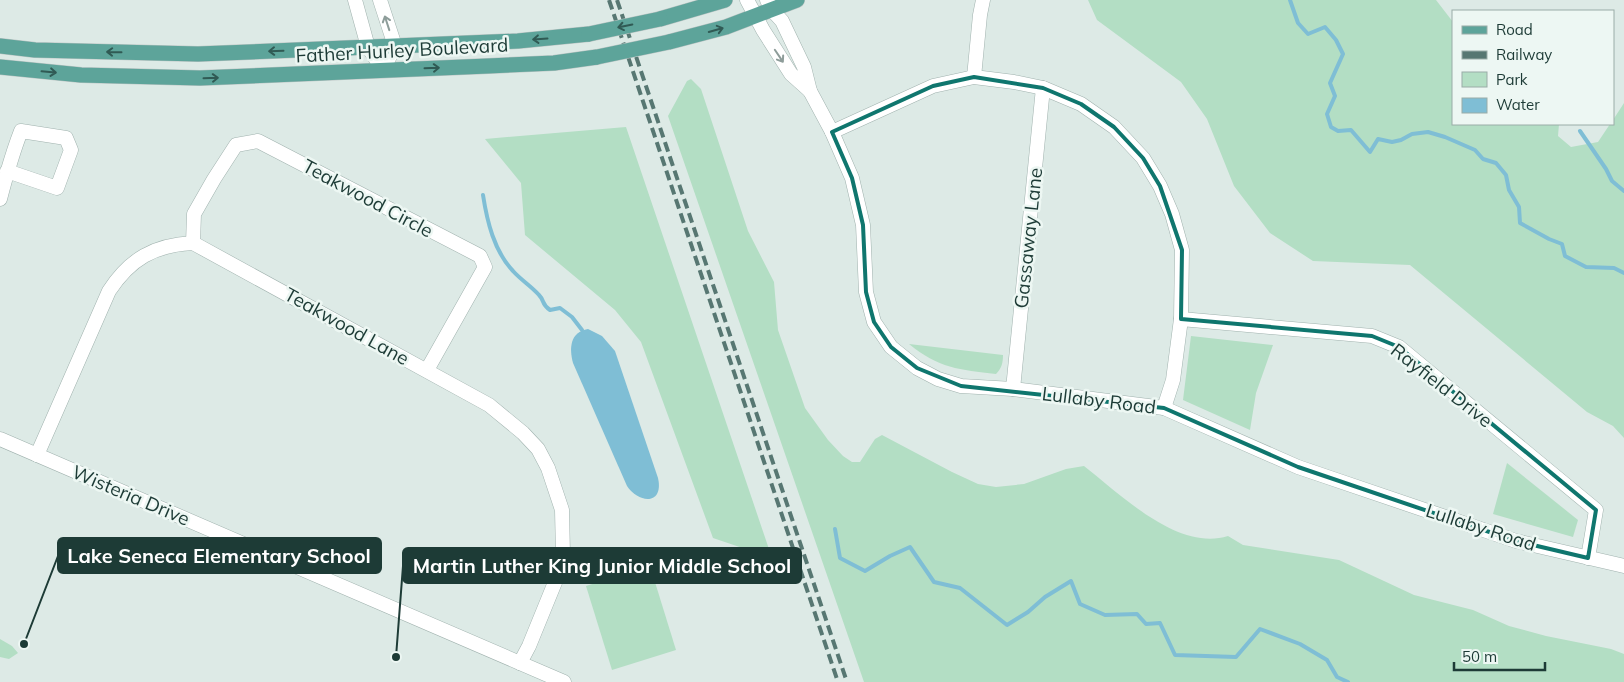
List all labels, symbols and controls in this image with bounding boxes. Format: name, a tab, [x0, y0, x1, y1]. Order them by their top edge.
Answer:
legend	[1452, 10, 1614, 125]
one-way arrow	[382, 15, 391, 31]
text: Road	[1496, 20, 1533, 39]
one-way arrow	[617, 22, 633, 31]
one-way arrow	[707, 24, 723, 34]
street label: Father Hurley Boulevard	[295, 32, 509, 68]
one-way arrow	[533, 35, 549, 44]
text: Railway	[1496, 45, 1552, 64]
one-way arrow	[268, 46, 284, 56]
one-way arrow	[106, 47, 122, 57]
one-way arrow	[774, 49, 784, 63]
one-way arrow	[424, 64, 440, 73]
one-way arrow	[40, 67, 56, 76]
text: Park	[1496, 70, 1528, 89]
one-way arrow	[203, 73, 219, 82]
text: Water	[1496, 95, 1540, 114]
street label: Teakwood Circle	[299, 154, 437, 242]
street label: Gassaway Lane	[1009, 166, 1047, 310]
street label: Teakwood Lane	[280, 282, 414, 370]
street label: Rayfield Drive	[1386, 338, 1498, 432]
street label: Lullaby Road	[1041, 381, 1157, 419]
street label: Wisteria Drive	[69, 459, 193, 531]
street label: Lullaby Road	[1423, 498, 1539, 556]
callout: Lake Seneca Elementary School	[58, 538, 381, 573]
text: Lake Seneca Elementary School	[67, 543, 371, 568]
callout: Martin Luther King Junior Middle School	[403, 548, 801, 583]
text: Martin Luther King Junior Middle School	[413, 553, 791, 578]
scale bar	[1454, 640, 1545, 672]
text: 50 m	[1462, 647, 1497, 666]

